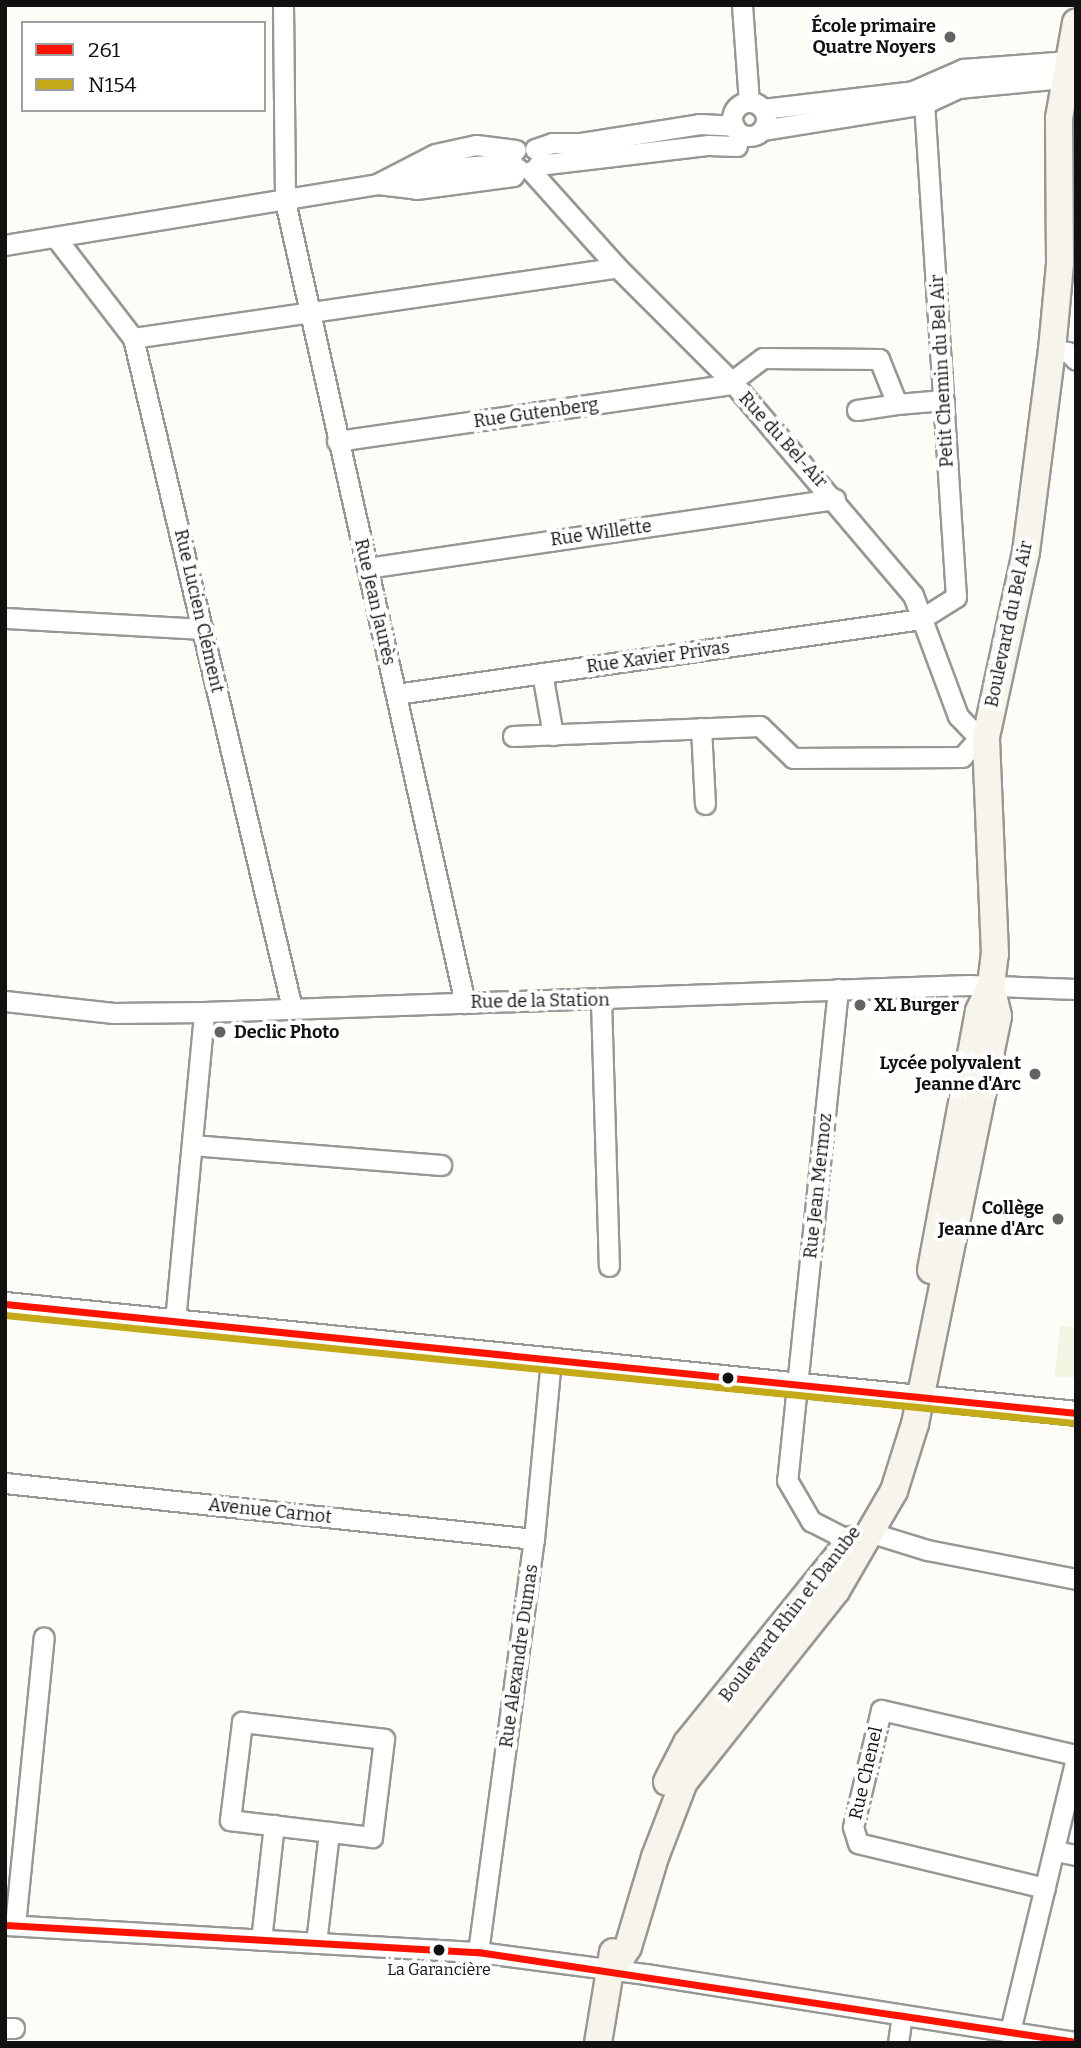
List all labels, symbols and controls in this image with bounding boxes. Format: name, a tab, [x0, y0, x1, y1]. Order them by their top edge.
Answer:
place label: École primaire Quatre Noyers	[811, 16, 936, 58]
legend	[21, 21, 266, 112]
marker: École primaire Quatre Noyers	[942, 29, 958, 45]
text: 261	[88, 37, 120, 63]
text: N154	[88, 72, 137, 98]
street label: Petit Chemin du Bel Air	[926, 274, 958, 468]
street label: Rue du Bel-Air	[734, 388, 832, 492]
street label: Rue Gutenberg	[472, 394, 600, 432]
street label: Rue Willette	[549, 515, 653, 551]
street label: Rue Lucien Clément	[170, 527, 228, 695]
street label: Rue Jean Jaurès	[350, 537, 400, 667]
street label: Boulevard du Bel Air	[981, 539, 1037, 709]
street label: Rue Xavier Privas	[585, 636, 731, 678]
street label: Rue de la Station	[470, 989, 610, 1013]
place label: XL Burger	[874, 994, 959, 1016]
marker: XL Burger	[852, 997, 868, 1013]
place label: Declic Photo	[234, 1021, 339, 1043]
marker: Declic Photo	[212, 1024, 228, 1040]
place label: Lycée polyvalent Jeanne d'Arc	[879, 1053, 1021, 1096]
marker: Lycée polyvalent Jeanne d'Arc	[1027, 1066, 1043, 1082]
street label: Rue Jean Mermoz	[800, 1112, 836, 1260]
place label: Collège Jeanne d'Arc	[938, 1198, 1044, 1240]
marker: Collège Jeanne d'Arc	[1050, 1211, 1066, 1227]
unlabelled marker	[721, 1371, 735, 1385]
street label: Avenue Carnot	[207, 1494, 333, 1528]
street label: Boulevard Rhin et Danube	[715, 1522, 865, 1706]
street label: Rue Alexandre Dumas	[495, 1563, 543, 1749]
street label: Rue Chenel	[845, 1724, 887, 1822]
marker: La Garancière	[432, 1943, 446, 1957]
place label: La Garancière	[387, 1960, 491, 1980]

